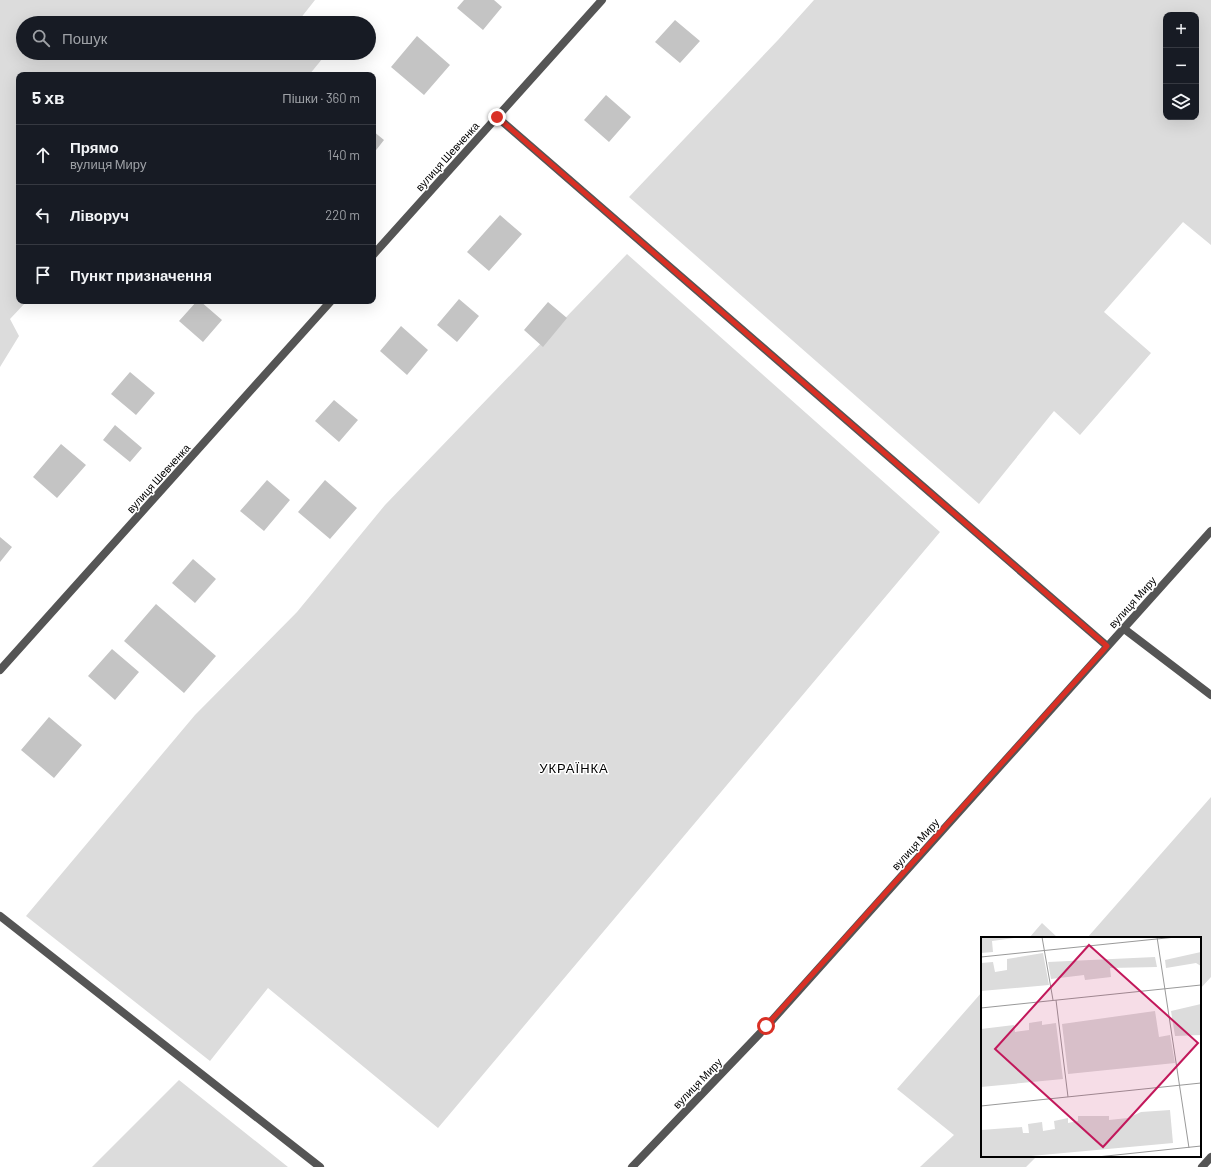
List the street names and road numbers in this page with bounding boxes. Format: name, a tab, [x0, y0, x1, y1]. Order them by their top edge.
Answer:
street label: вулиця Шевченка	[413, 118, 482, 193]
street label: вулиця Шевченка	[124, 440, 193, 515]
street label: вулиця Миру	[1106, 573, 1159, 630]
street label: вулиця Миру	[889, 815, 942, 872]
street label: вулиця Миру	[670, 1055, 724, 1111]

